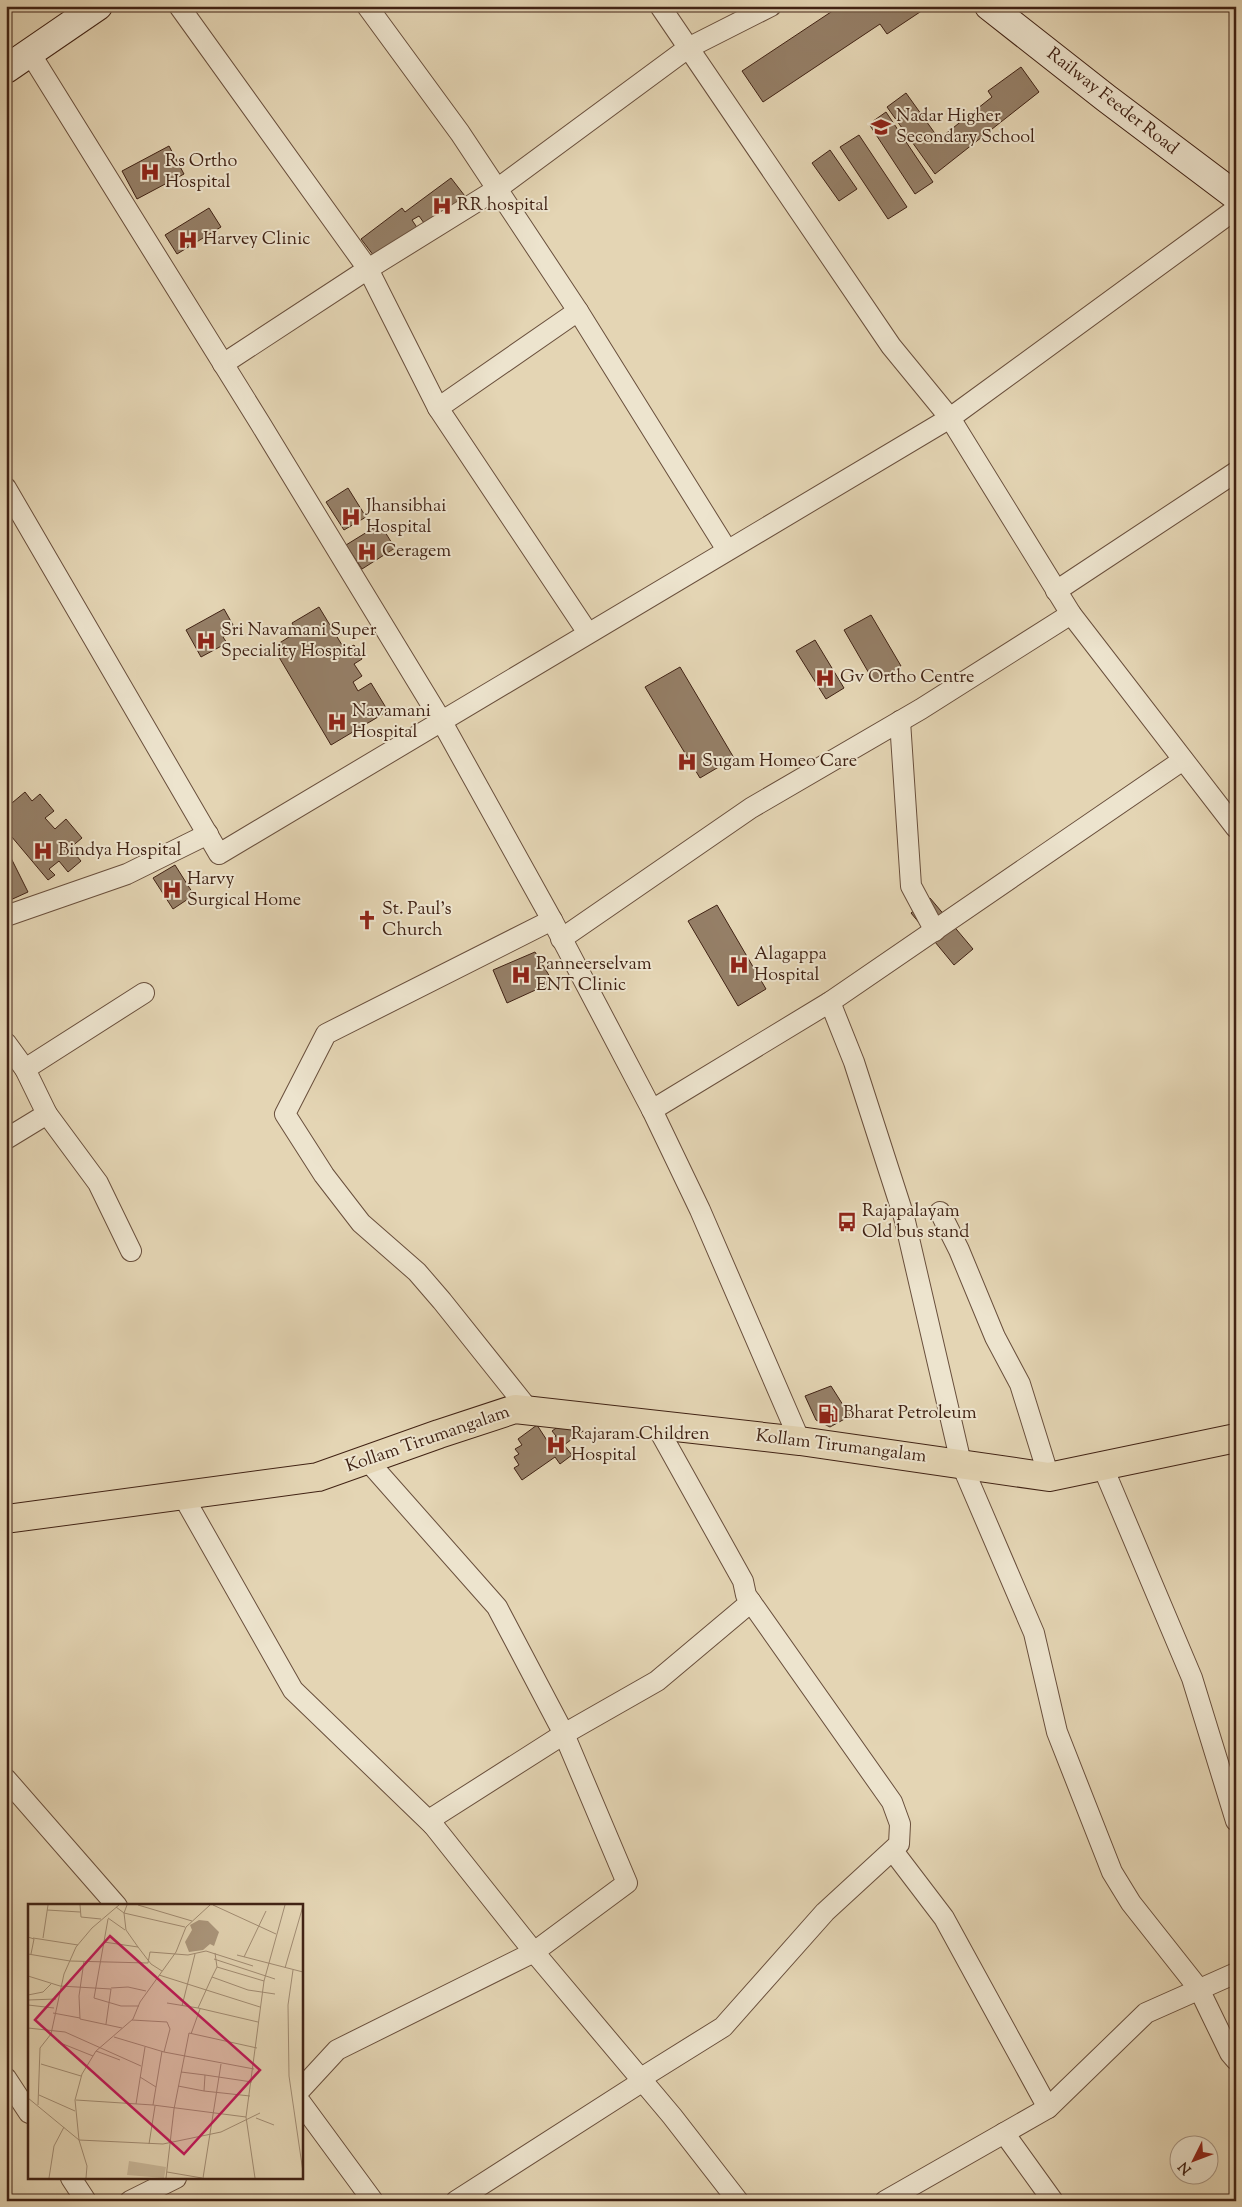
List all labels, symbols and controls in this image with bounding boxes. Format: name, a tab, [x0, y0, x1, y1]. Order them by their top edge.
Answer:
street label: Railway Feeder Road	[1040, 42, 1184, 162]
place label: Nadar Higher Secondary School	[896, 104, 1035, 151]
school or university icon: Nadar Higher Secondary School	[870, 116, 892, 138]
place label: Rs Ortho Hospital	[165, 149, 237, 196]
hospital icon: Rs Ortho Hospital	[139, 161, 161, 183]
place label: RR hospital	[457, 193, 548, 219]
hospital icon: RR hospital	[431, 195, 453, 217]
place label: Harvey Clinic	[203, 227, 310, 253]
hospital icon: Harvey Clinic	[177, 229, 199, 251]
place label: Jhansibhai Hospital	[365, 494, 446, 541]
hospital icon: Jhansibhai Hospital	[340, 506, 362, 528]
place label: Ceragem	[382, 539, 451, 565]
hospital icon: Ceragem	[356, 541, 378, 563]
place label: Sri Navamani Super Speciality Hospital	[221, 618, 377, 665]
hospital icon: Sri Navamani Super Speciality Hospital	[195, 630, 217, 652]
place label: Gv Ortho Centre	[840, 665, 974, 691]
hospital icon: Gv Ortho Centre	[814, 667, 836, 689]
place label: Navamani Hospital	[352, 699, 431, 746]
hospital icon: Navamani Hospital	[326, 711, 348, 733]
place label: Sugam Homeo Care	[702, 749, 857, 775]
hospital icon: Sugam Homeo Care	[676, 751, 698, 773]
place label: Bindya Hospital	[58, 838, 182, 864]
hospital icon: Bindya Hospital	[32, 840, 54, 862]
place label: Harvy Surgical Home	[187, 867, 301, 914]
hospital icon: Harvy Surgical Home	[161, 879, 183, 901]
place label: St. Paul's Church	[382, 897, 452, 944]
church icon: St. Paul's Church	[356, 909, 378, 931]
place label: Alagappa Hospital	[754, 942, 827, 989]
place label: Panneerselvam ENT Clinic	[536, 952, 652, 999]
hospital icon: Alagappa Hospital	[728, 954, 750, 976]
hospital icon: Panneerselvam ENT Clinic	[510, 964, 532, 986]
place label: Rajapalayam Old bus stand	[862, 1199, 969, 1246]
bus stop icon: Rajapalayam Old bus stand	[836, 1211, 858, 1233]
street label: Kollam Tirumangalam	[342, 1400, 514, 1480]
place label: Bharat Petroleum	[843, 1401, 977, 1427]
fuel station icon: Bharat Petroleum	[817, 1403, 839, 1425]
place label: Rajaram Children Hospital	[571, 1422, 710, 1469]
street label: Kollam Tirumangalam	[754, 1424, 928, 1470]
hospital icon: Rajaram Children Hospital	[545, 1434, 567, 1456]
inset map	[28, 1904, 302, 2180]
north arrow	[1170, 2134, 1220, 2184]
text: N	[1175, 2157, 1197, 2178]

